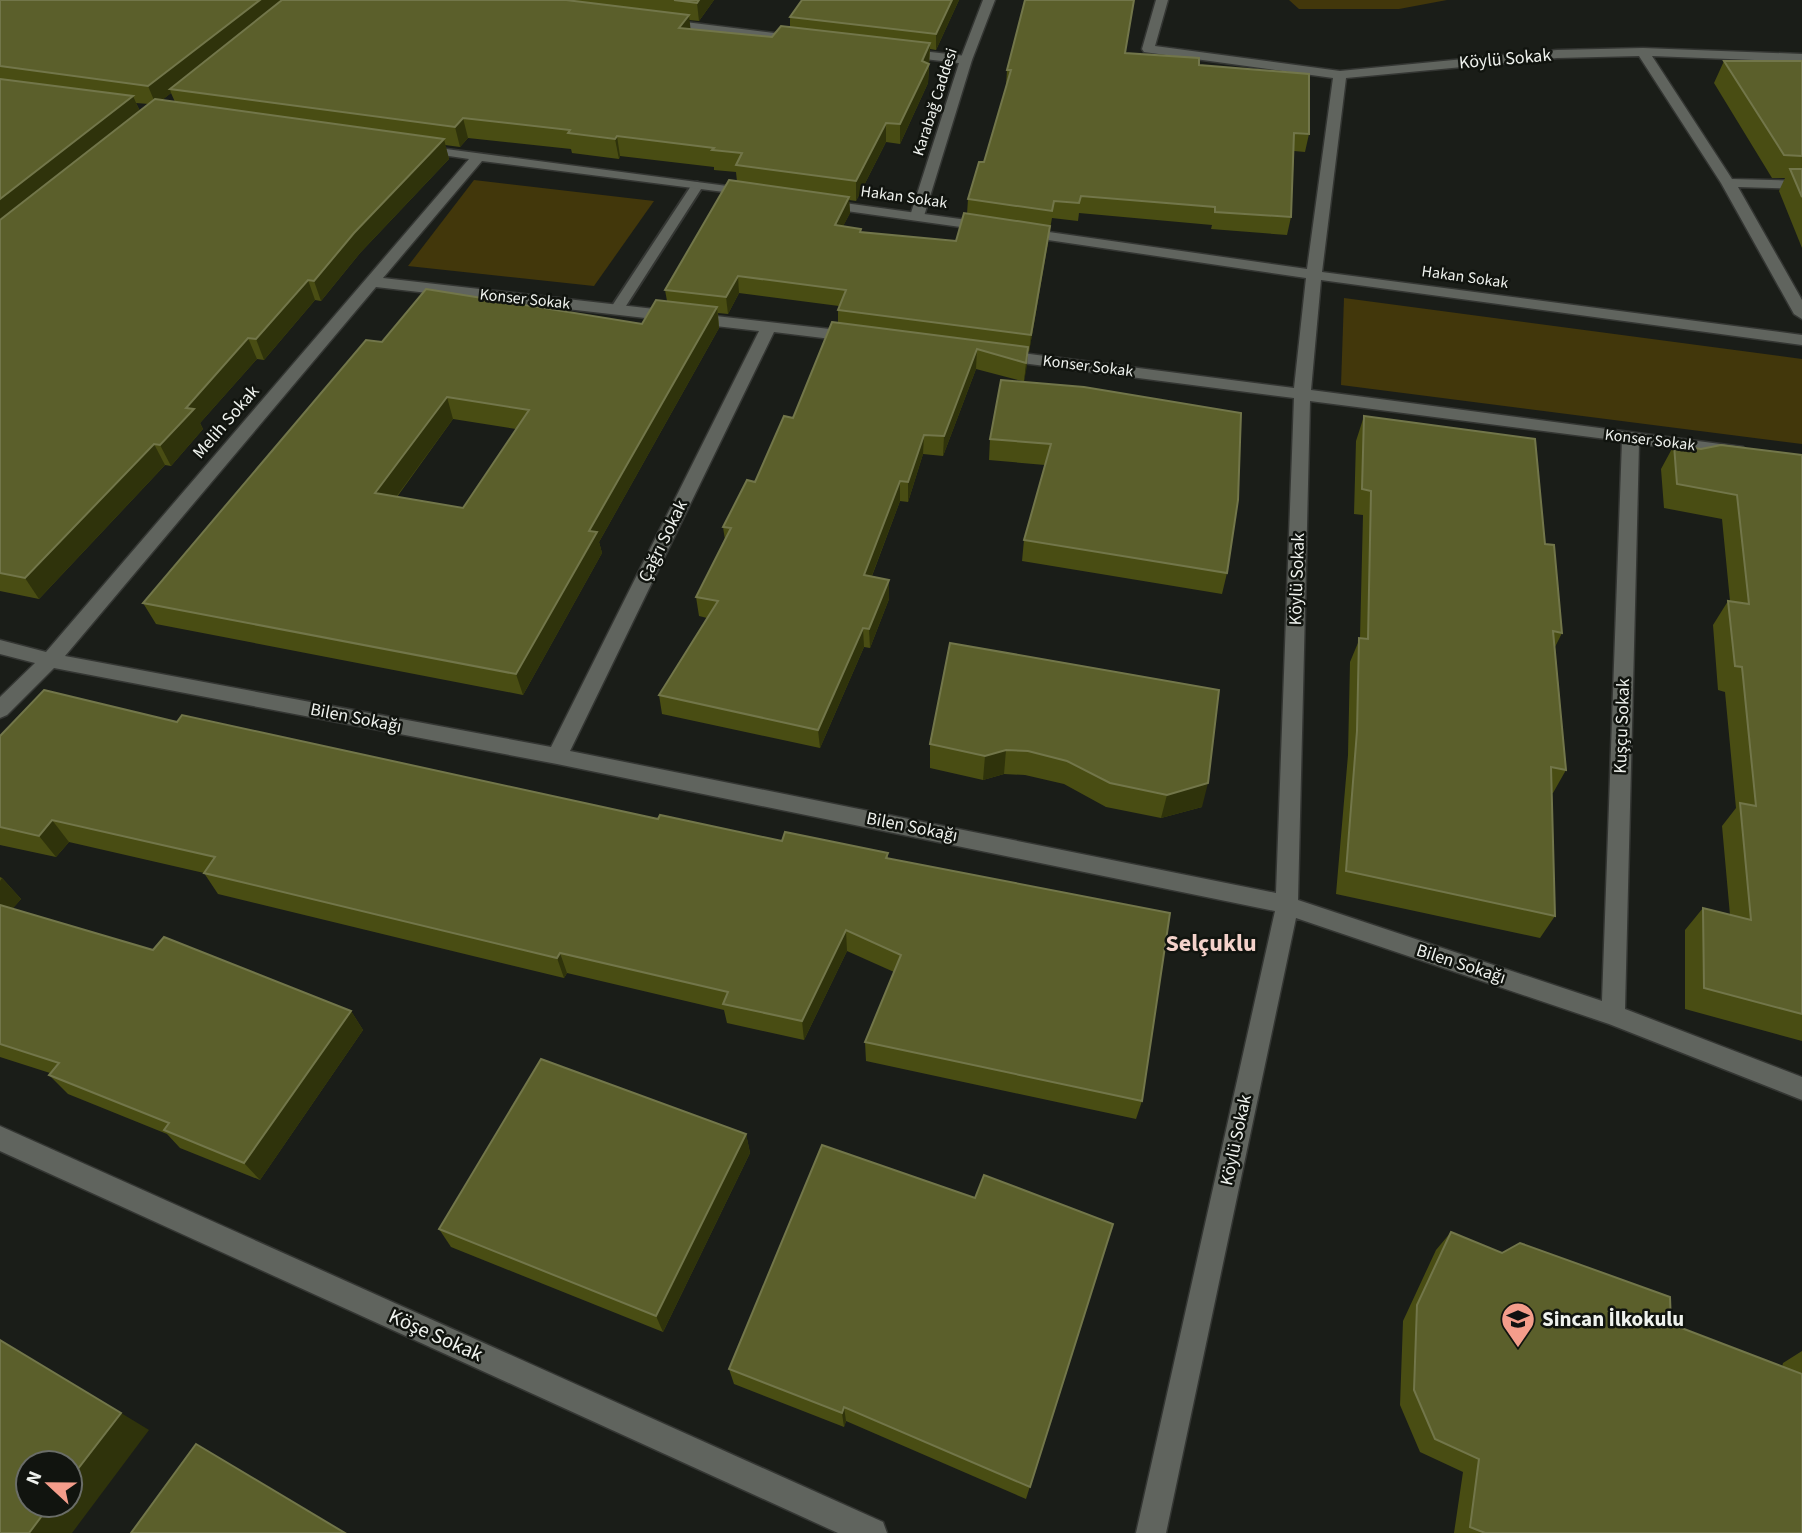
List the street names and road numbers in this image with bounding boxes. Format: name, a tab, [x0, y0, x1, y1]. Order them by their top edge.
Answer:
street label: Köylü Sokak	[1458, 43, 1552, 75]
street label: Karabağ Caddesi	[907, 45, 963, 159]
street label: Hakan Sokak	[859, 180, 949, 214]
street label: Hakan Sokak	[1420, 260, 1510, 294]
street label: Konser Sokak	[479, 283, 571, 315]
street label: Konser Sokak	[1042, 350, 1135, 382]
street label: Melih Sokak	[187, 380, 265, 464]
street label: Konser Sokak	[1604, 424, 1697, 456]
street label: Çağrı Sokak	[632, 496, 694, 586]
street label: Köylü Sokak	[1283, 532, 1311, 626]
street label: Kuşçu Sokak	[1608, 678, 1636, 774]
street label: Bilen Sokağı	[308, 697, 404, 739]
street label: Bilen Sokağı	[864, 806, 960, 848]
street label: Bilen Sokağı	[1413, 938, 1509, 990]
street label: Köylü Sokak	[1214, 1092, 1258, 1188]
street label: Köşe Sokak	[384, 1301, 489, 1369]

